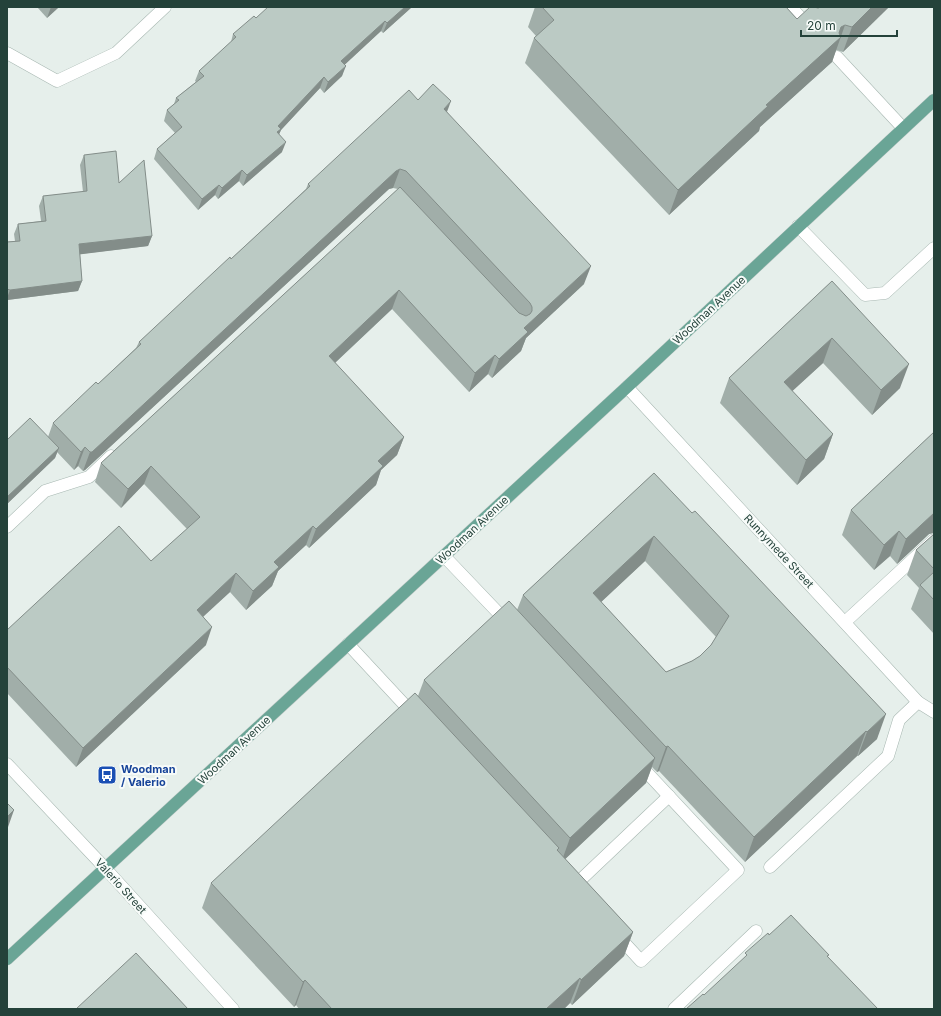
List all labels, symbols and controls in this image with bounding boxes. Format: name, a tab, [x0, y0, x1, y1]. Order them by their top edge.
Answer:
scale bar	[801, 12, 897, 38]
text: 20 m	[807, 18, 836, 33]
street label: Woodman Avenue	[670, 273, 748, 347]
street label: Woodman Avenue	[433, 493, 511, 567]
street label: Runnymede Street	[741, 511, 817, 591]
street label: Woodman Avenue	[195, 713, 273, 787]
place label: Woodman / Valerio	[121, 762, 176, 789]
bus stop icon: Woodman / Valerio	[96, 764, 118, 786]
street label: Valerio Street	[92, 855, 150, 917]

